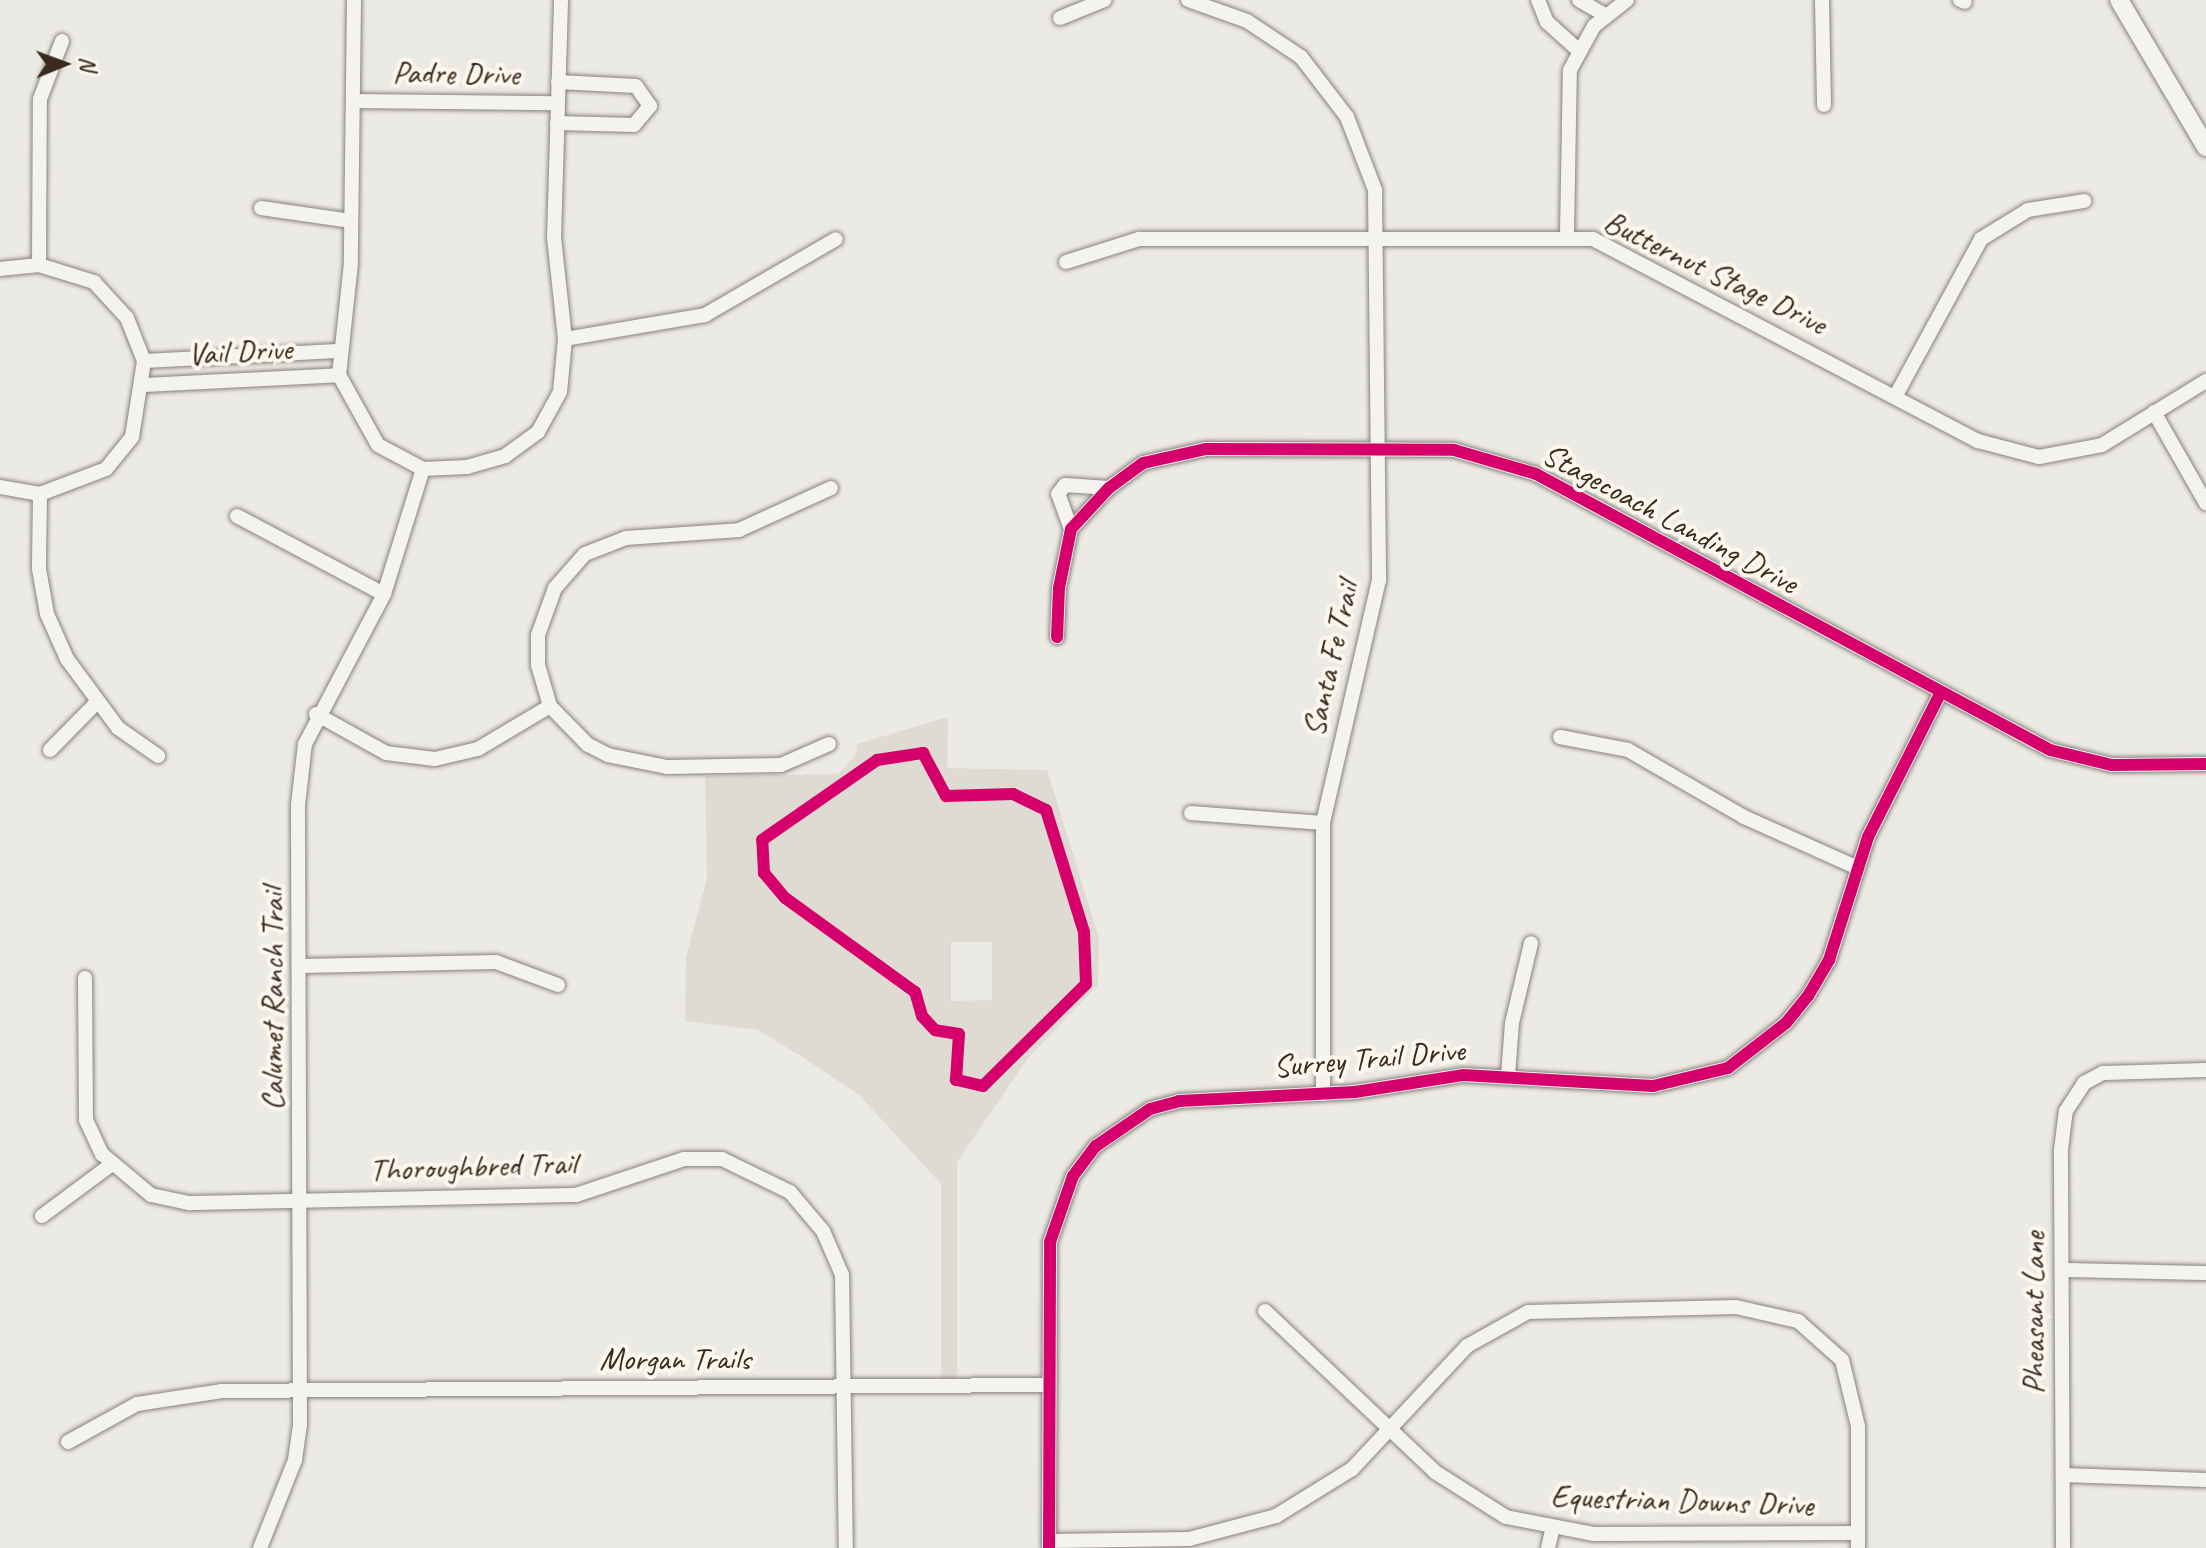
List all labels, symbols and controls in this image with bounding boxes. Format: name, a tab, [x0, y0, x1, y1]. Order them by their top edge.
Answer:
north arrow	[24, 24, 104, 104]
street label: Padre Drive	[392, 54, 520, 94]
text: N	[74, 57, 102, 71]
street label: Butternut Stage Drive	[1597, 202, 1833, 344]
street label: Vail Drive	[187, 330, 293, 374]
street label: Stagecoach Landing Drive	[1535, 435, 1805, 603]
street label: Santa Fe Trail	[1295, 579, 1367, 739]
street label: Calumet Ranch Trail	[254, 888, 292, 1110]
street label: Surrey Trail Drive	[1271, 1031, 1467, 1087]
street label: Thoroughbred Trail	[369, 1144, 577, 1190]
street label: Pheasant Lane	[2015, 1232, 2053, 1394]
street label: Morgan Trails	[599, 1340, 751, 1378]
street label: Equestrian Downs Drive	[1550, 1477, 1814, 1525]

